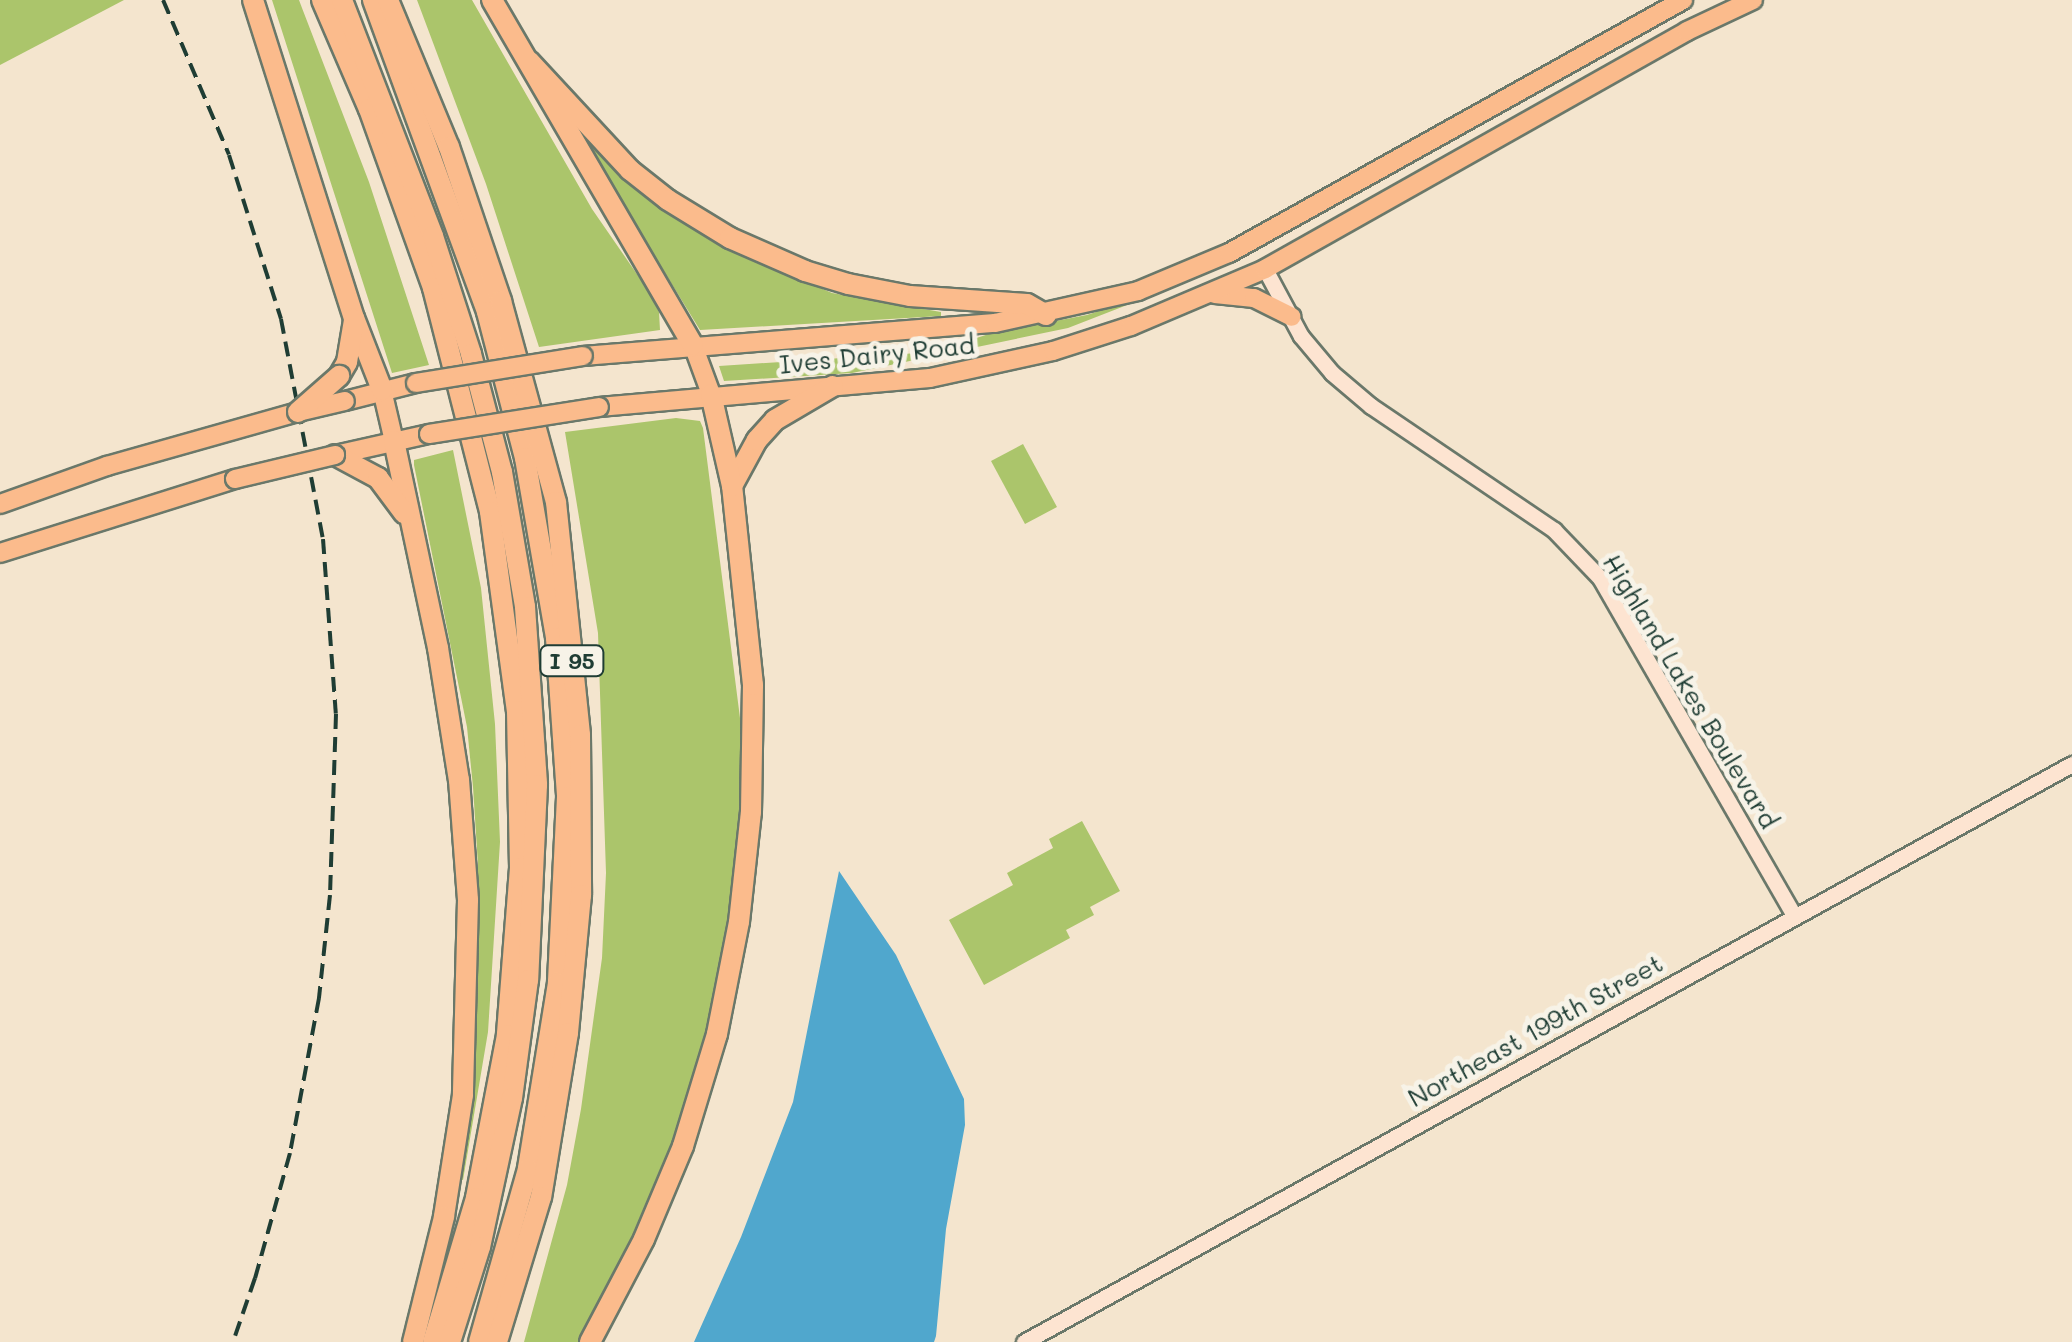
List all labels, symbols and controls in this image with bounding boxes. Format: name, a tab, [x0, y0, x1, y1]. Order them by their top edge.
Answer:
street label: Ives Dairy Road	[778, 329, 976, 379]
street label: Highland Lakes Boulevard	[1597, 549, 1785, 833]
road number: I 95	[537, 644, 607, 678]
street label: Northeast 199th Street	[1402, 947, 1668, 1113]

